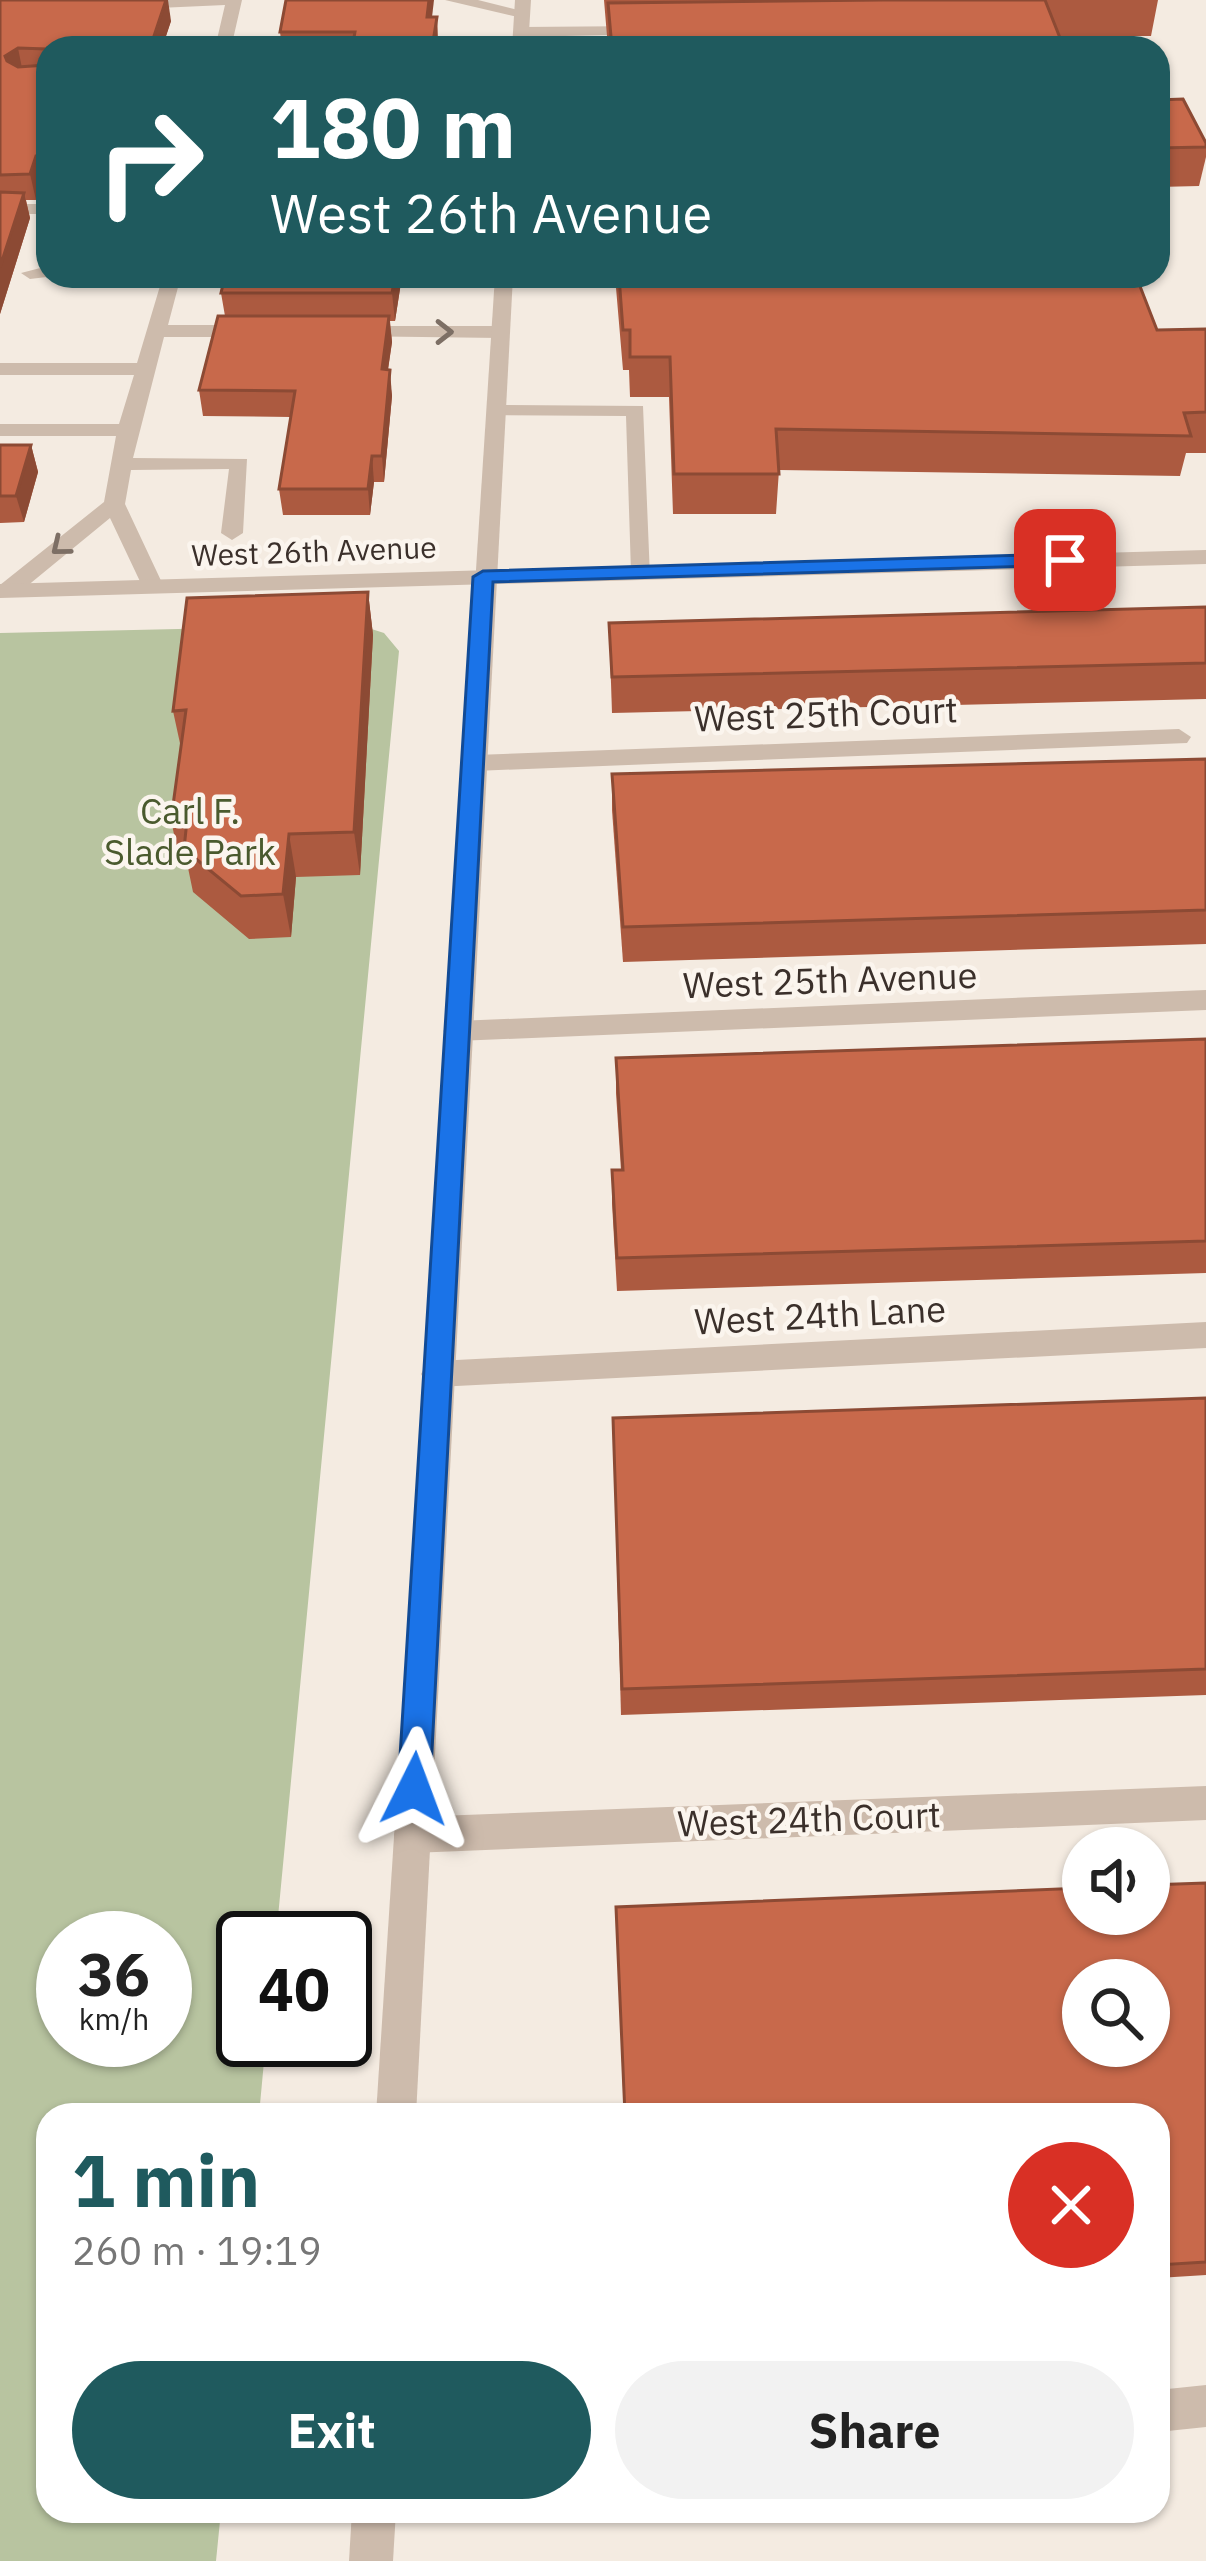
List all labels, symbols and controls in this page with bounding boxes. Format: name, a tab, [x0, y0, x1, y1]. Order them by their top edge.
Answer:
text: 180 m	[270, 72, 516, 181]
icon: right	[72, 84, 228, 240]
text: West 26th Avenue	[270, 178, 712, 248]
one-way arrow	[436, 319, 454, 345]
pin	[1014, 509, 1116, 611]
street label: West 26th Avenue	[191, 527, 437, 574]
icon: arrive	[1032, 527, 1098, 593]
one-way arrow	[52, 533, 74, 555]
street label: West 25th Court	[694, 685, 958, 742]
park label: Carl F. Slade Park	[104, 787, 276, 875]
street label: West 25th Avenue	[682, 951, 978, 1008]
street label: West 24th Lane	[693, 1284, 947, 1345]
position arrow	[351, 1726, 477, 1852]
street label: West 24th Court	[677, 1790, 941, 1847]
map controls	[1062, 1827, 1170, 2067]
button: sound	[1062, 1827, 1170, 1935]
speed limit sign: 40	[216, 1911, 372, 2067]
text: 36	[78, 1934, 150, 2013]
button: search	[1062, 1959, 1170, 2067]
text: km/h	[79, 1999, 149, 2038]
text: 1 min	[72, 2133, 260, 2227]
button: close	[1008, 2142, 1134, 2268]
text: 260 m · 19:19	[72, 2225, 322, 2276]
button: Exit	[72, 2361, 591, 2499]
button: Share	[615, 2361, 1134, 2499]

